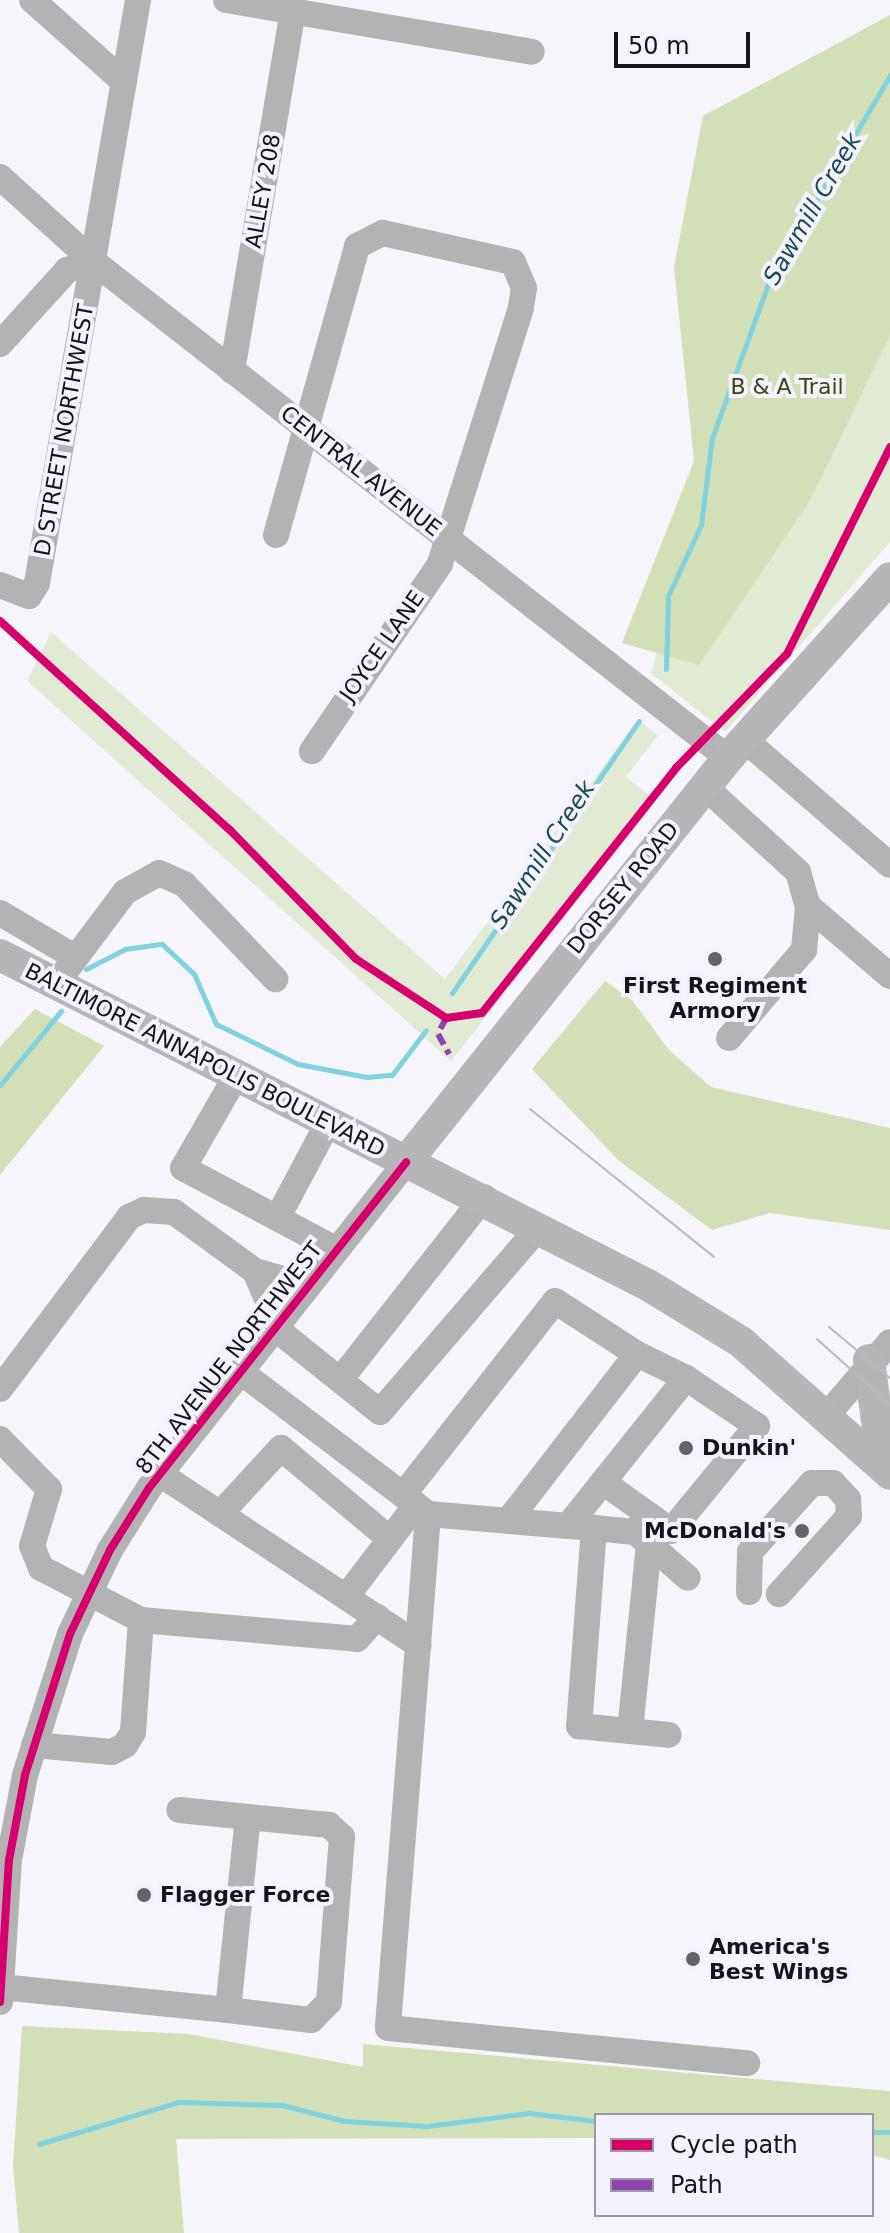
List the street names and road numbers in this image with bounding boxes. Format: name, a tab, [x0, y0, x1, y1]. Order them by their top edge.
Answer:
street label: ALLEY 208	[240, 132, 286, 250]
street label: D STREET NORTHWEST	[29, 302, 99, 558]
street label: CENTRAL AVENUE	[275, 400, 447, 542]
street label: JOYCE LANE	[334, 585, 430, 707]
street label: DORSEY ROAD	[562, 817, 684, 959]
street label: BALTIMORE ANNAPOLIS BOULEVARD	[21, 957, 389, 1163]
street label: 8TH AVENUE NORTHWEST	[130, 1237, 328, 1479]

